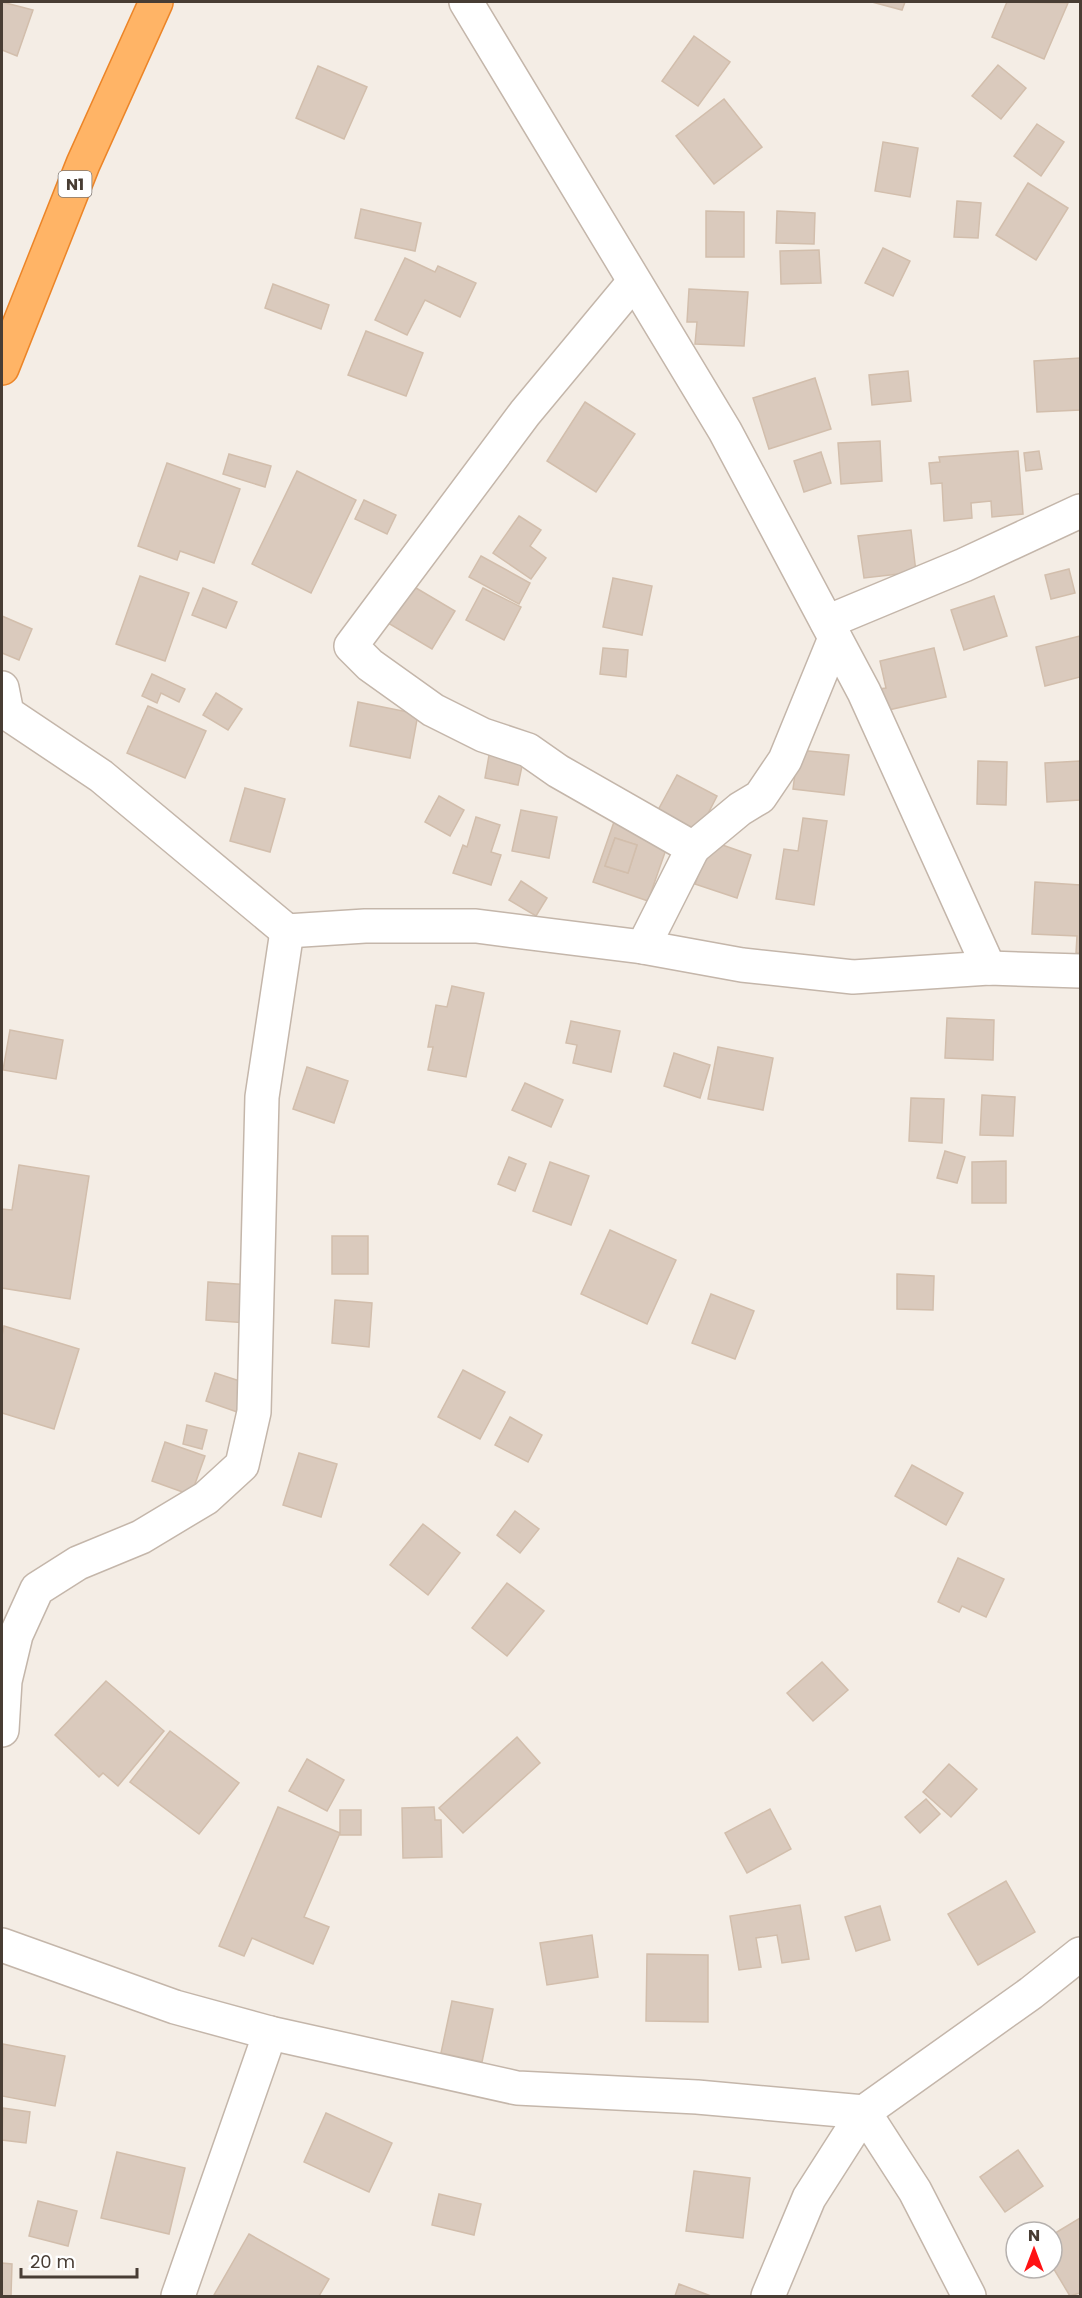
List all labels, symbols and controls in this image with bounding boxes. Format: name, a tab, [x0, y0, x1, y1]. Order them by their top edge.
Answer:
road number: N1	[58, 171, 92, 197]
north arrow	[1004, 2220, 1064, 2280]
text: N	[1028, 2224, 1040, 2247]
scale bar	[21, 2241, 136, 2279]
text: 20 m	[30, 2249, 75, 2274]

